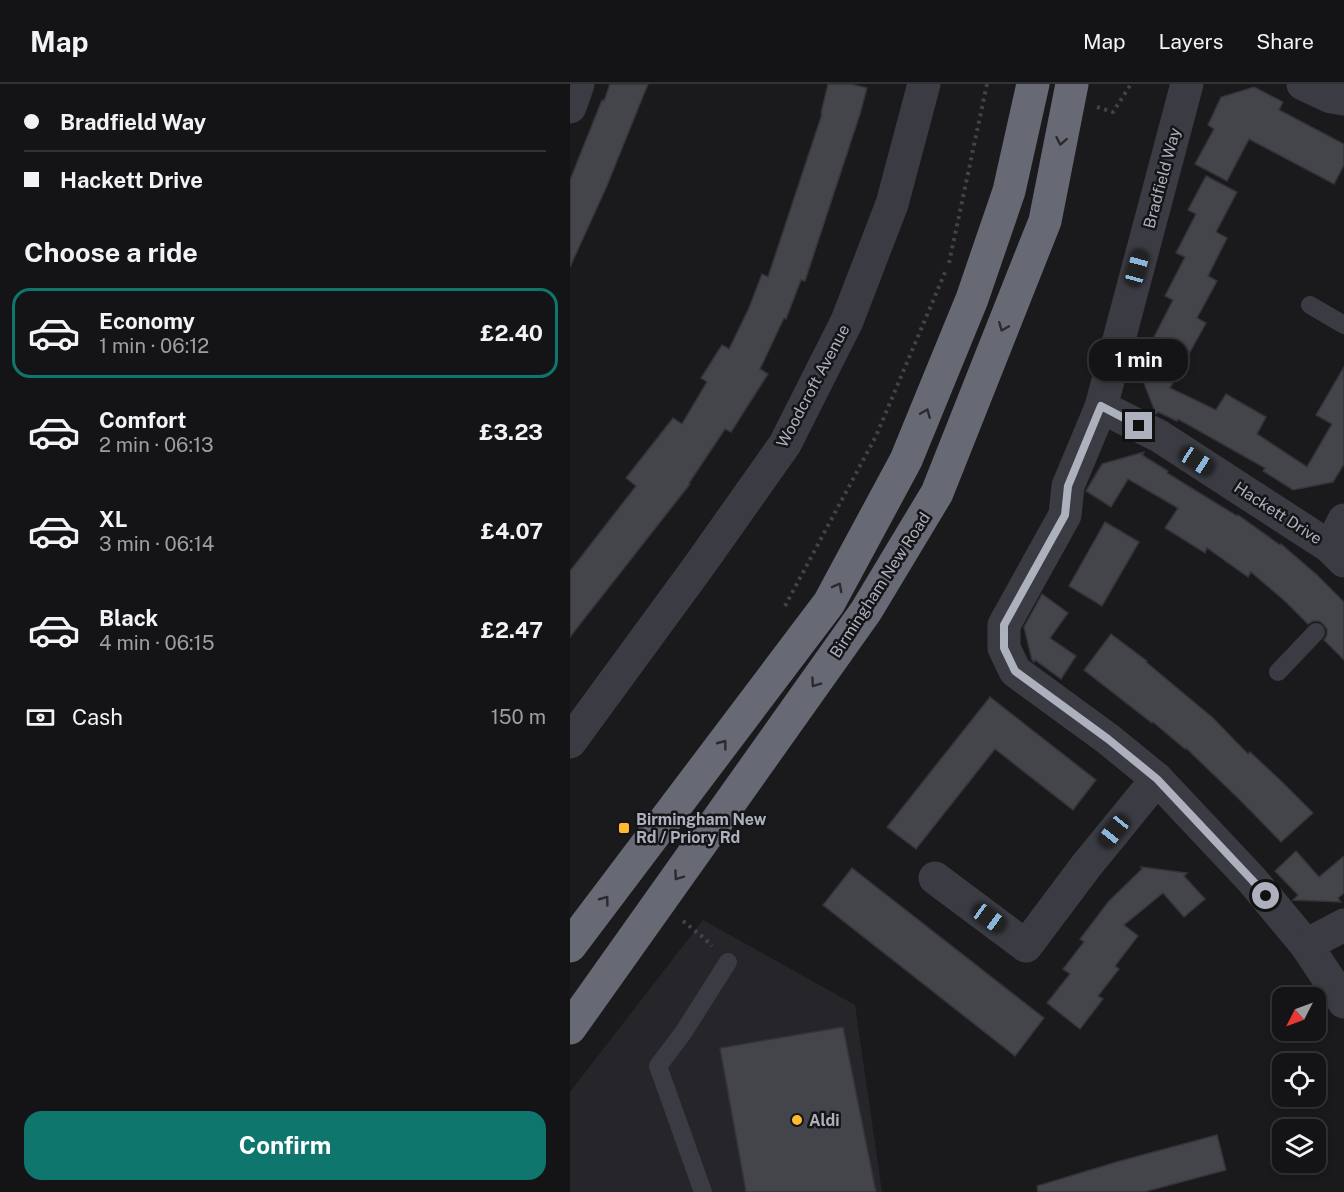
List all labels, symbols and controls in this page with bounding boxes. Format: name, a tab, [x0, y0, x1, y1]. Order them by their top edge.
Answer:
text: Map	[30, 25, 89, 58]
text: Map	[1083, 29, 1126, 54]
text: Layers	[1159, 29, 1223, 54]
text: Share	[1256, 29, 1314, 54]
text: Bradfield Way	[60, 109, 206, 135]
street label: Bradfield Way	[1139, 125, 1185, 231]
one-way arrow	[1055, 136, 1068, 146]
text: Hackett Drive	[60, 167, 203, 193]
text: Choose a ride	[24, 236, 198, 268]
car	[1124, 248, 1150, 288]
icon: car	[27, 306, 81, 360]
text: Economy	[99, 308, 195, 334]
text: £2.40	[480, 320, 543, 346]
street label: Woodcroft Avenue	[773, 321, 853, 451]
one-way arrow	[998, 321, 1010, 332]
text: 1 min · 06:12	[99, 334, 209, 358]
callout: 1 min	[1090, 339, 1188, 381]
text: 1 min	[1114, 348, 1163, 372]
icon: car	[27, 405, 81, 459]
text: Comfort	[99, 407, 186, 433]
one-way arrow	[919, 408, 931, 419]
route end	[1125, 412, 1152, 439]
text: £3.23	[479, 419, 543, 445]
text: 2 min · 06:13	[99, 433, 214, 457]
car	[1177, 444, 1217, 478]
street label: Hackett Drive	[1231, 478, 1325, 548]
icon: car	[27, 504, 81, 558]
text: XL	[99, 506, 127, 532]
street label: Birmingham New Road	[826, 509, 934, 661]
text: £4.07	[481, 518, 543, 544]
text: 3 min · 06:14	[99, 532, 214, 556]
one-way arrow	[831, 583, 842, 593]
icon: car	[27, 603, 81, 657]
text: Black	[99, 605, 158, 631]
text: £2.47	[481, 617, 543, 643]
text: 4 min · 06:15	[99, 631, 215, 655]
one-way arrow	[811, 677, 822, 688]
icon: cash	[24, 701, 57, 734]
text: Cash	[72, 704, 123, 730]
text: 150 m	[491, 705, 546, 729]
one-way arrow	[715, 740, 726, 751]
place label: Birmingham New Rd / Priory Rd	[636, 810, 767, 847]
car	[1096, 811, 1132, 851]
marker: Birmingham New Rd / Priory Rd	[617, 821, 631, 835]
one-way arrow	[674, 870, 685, 881]
route start	[1252, 882, 1279, 909]
one-way arrow	[598, 895, 609, 906]
car	[969, 900, 1009, 936]
north arrow	[1272, 987, 1326, 1041]
map controls	[1272, 987, 1326, 1173]
button: locate	[1272, 1053, 1326, 1107]
button: Confirm	[24, 1111, 546, 1180]
place label: Aldi	[809, 1111, 839, 1130]
marker: Aldi	[790, 1113, 804, 1127]
button: layers	[1272, 1119, 1326, 1173]

